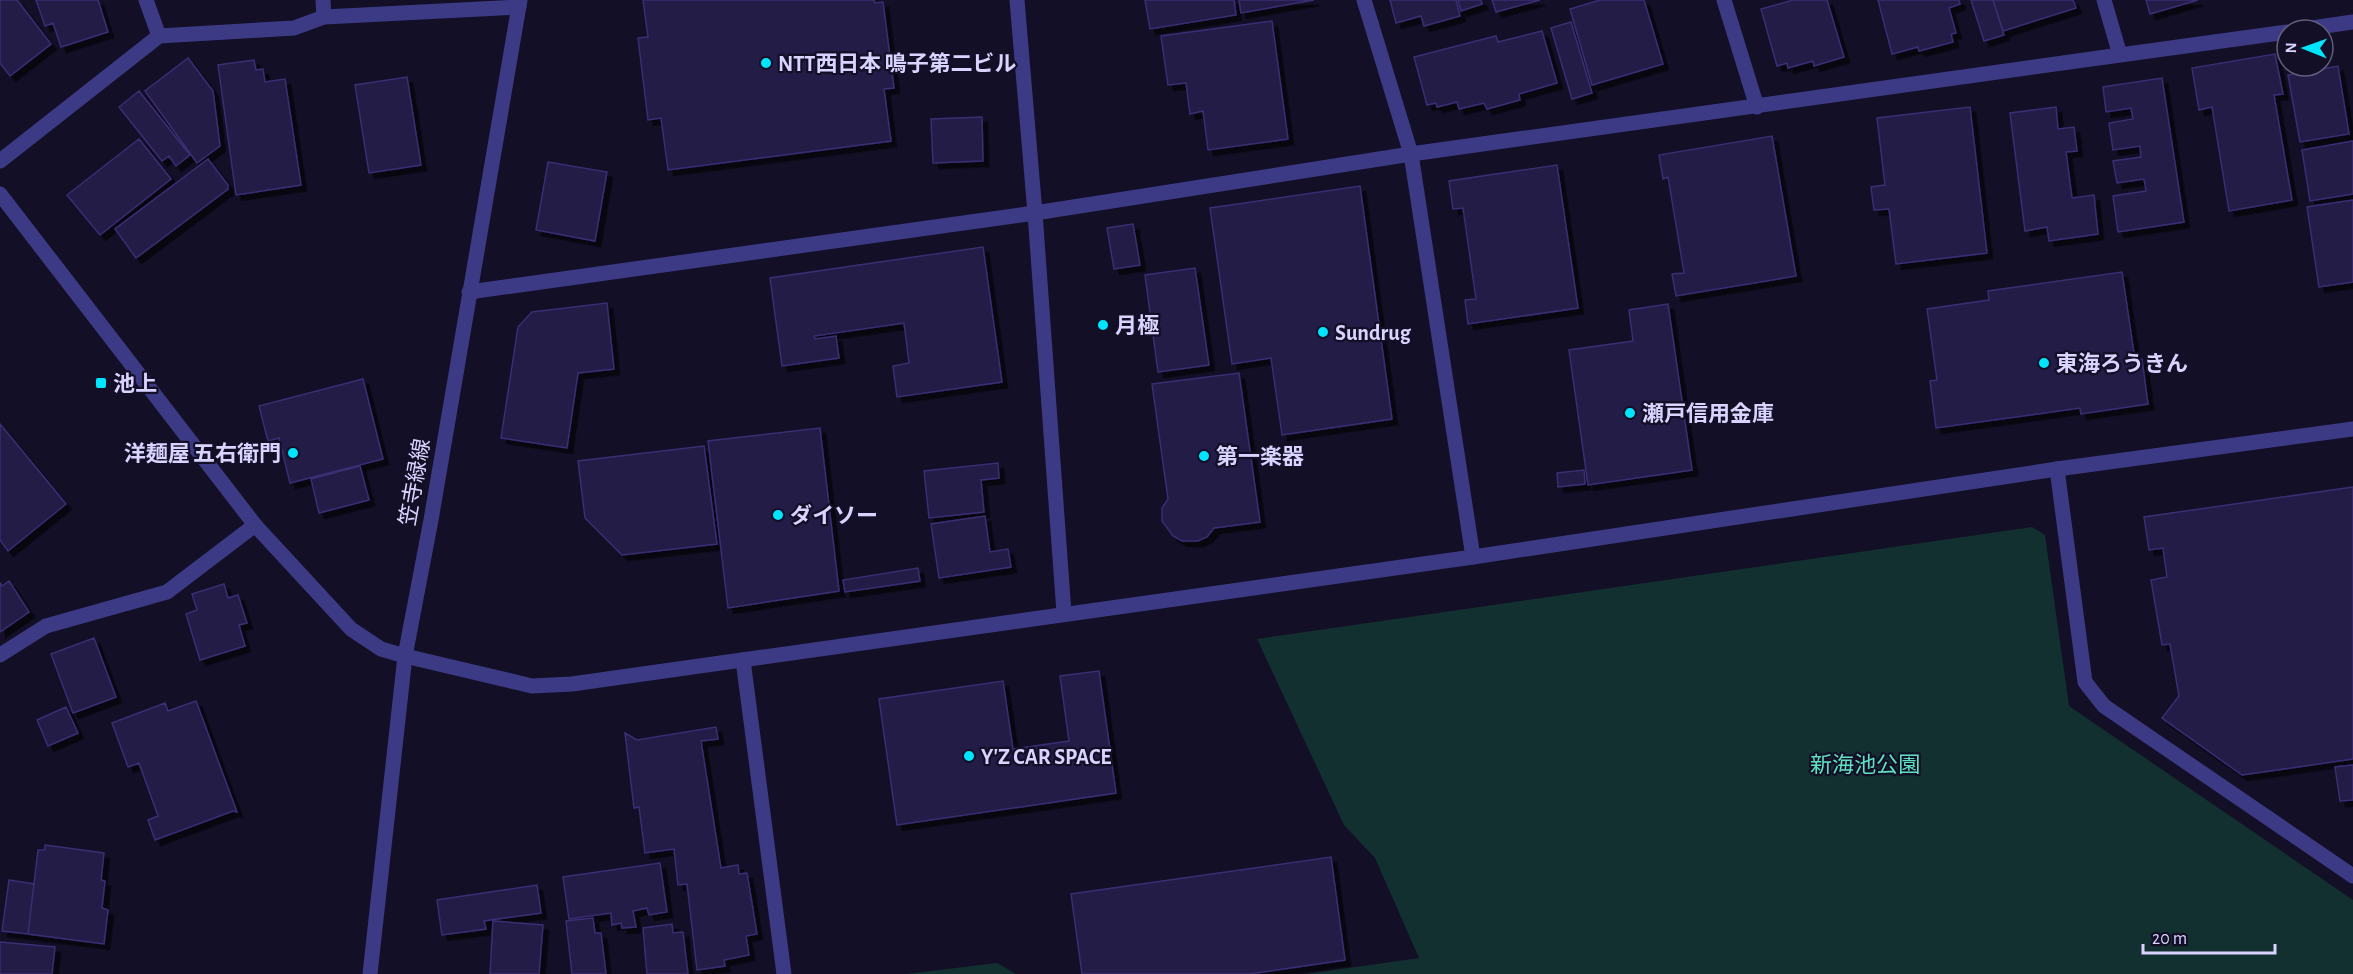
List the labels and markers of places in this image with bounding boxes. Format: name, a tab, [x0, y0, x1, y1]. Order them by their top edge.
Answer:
place label: NTT西日本 鳴子第二ビル	[778, 52, 1017, 75]
marker: NTT西日本 鳴子第二ビル	[759, 56, 773, 70]
place label: 月極	[1115, 314, 1160, 337]
marker: 月極	[1096, 318, 1110, 332]
place label: Sundrug	[1335, 322, 1412, 344]
marker: Sundrug	[1316, 325, 1330, 339]
place label: 東海ろうきん	[2056, 352, 2188, 375]
marker: 東海ろうきん	[2037, 356, 2051, 370]
place label: 池上	[113, 372, 157, 395]
marker: 池上	[94, 376, 108, 390]
place label: 瀬戸信用金庫	[1642, 402, 1774, 425]
marker: 瀬戸信用金庫	[1623, 406, 1637, 420]
place label: 洋麺屋 五右衛門	[124, 442, 281, 465]
place label: 第一楽器	[1216, 445, 1304, 468]
marker: 洋麺屋 五右衛門	[286, 446, 300, 460]
marker: 第一楽器	[1197, 449, 1211, 463]
place label: ダイソー	[790, 504, 878, 527]
marker: ダイソー	[771, 508, 785, 522]
place label: Y'Z CAR SPACE	[981, 746, 1111, 768]
marker: Y'Z CAR SPACE	[962, 749, 976, 763]

